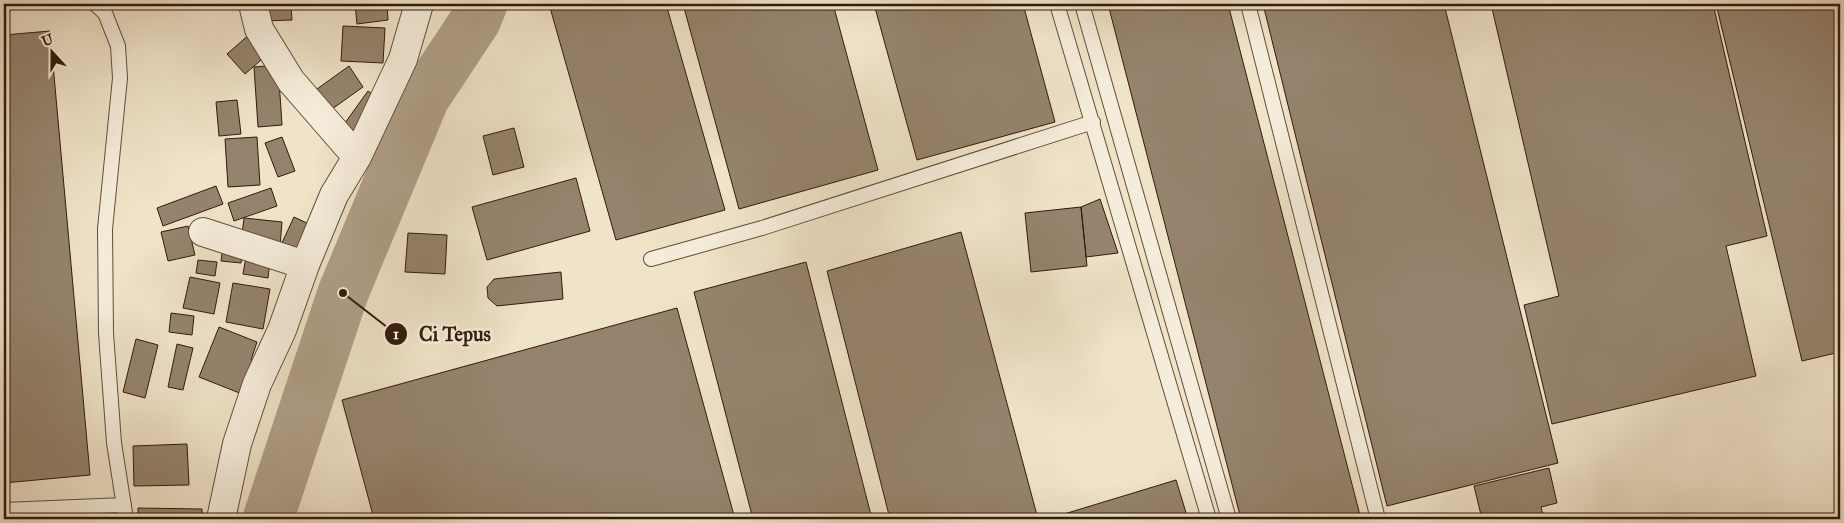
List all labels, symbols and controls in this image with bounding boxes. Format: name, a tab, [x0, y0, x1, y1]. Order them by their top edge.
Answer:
north arrow	[28, 28, 78, 78]
text: U	[39, 30, 57, 50]
callout: Ci Tepus	[384, 317, 501, 352]
text: Ci Tepus	[419, 322, 492, 347]
text: 1	[393, 325, 399, 343]

